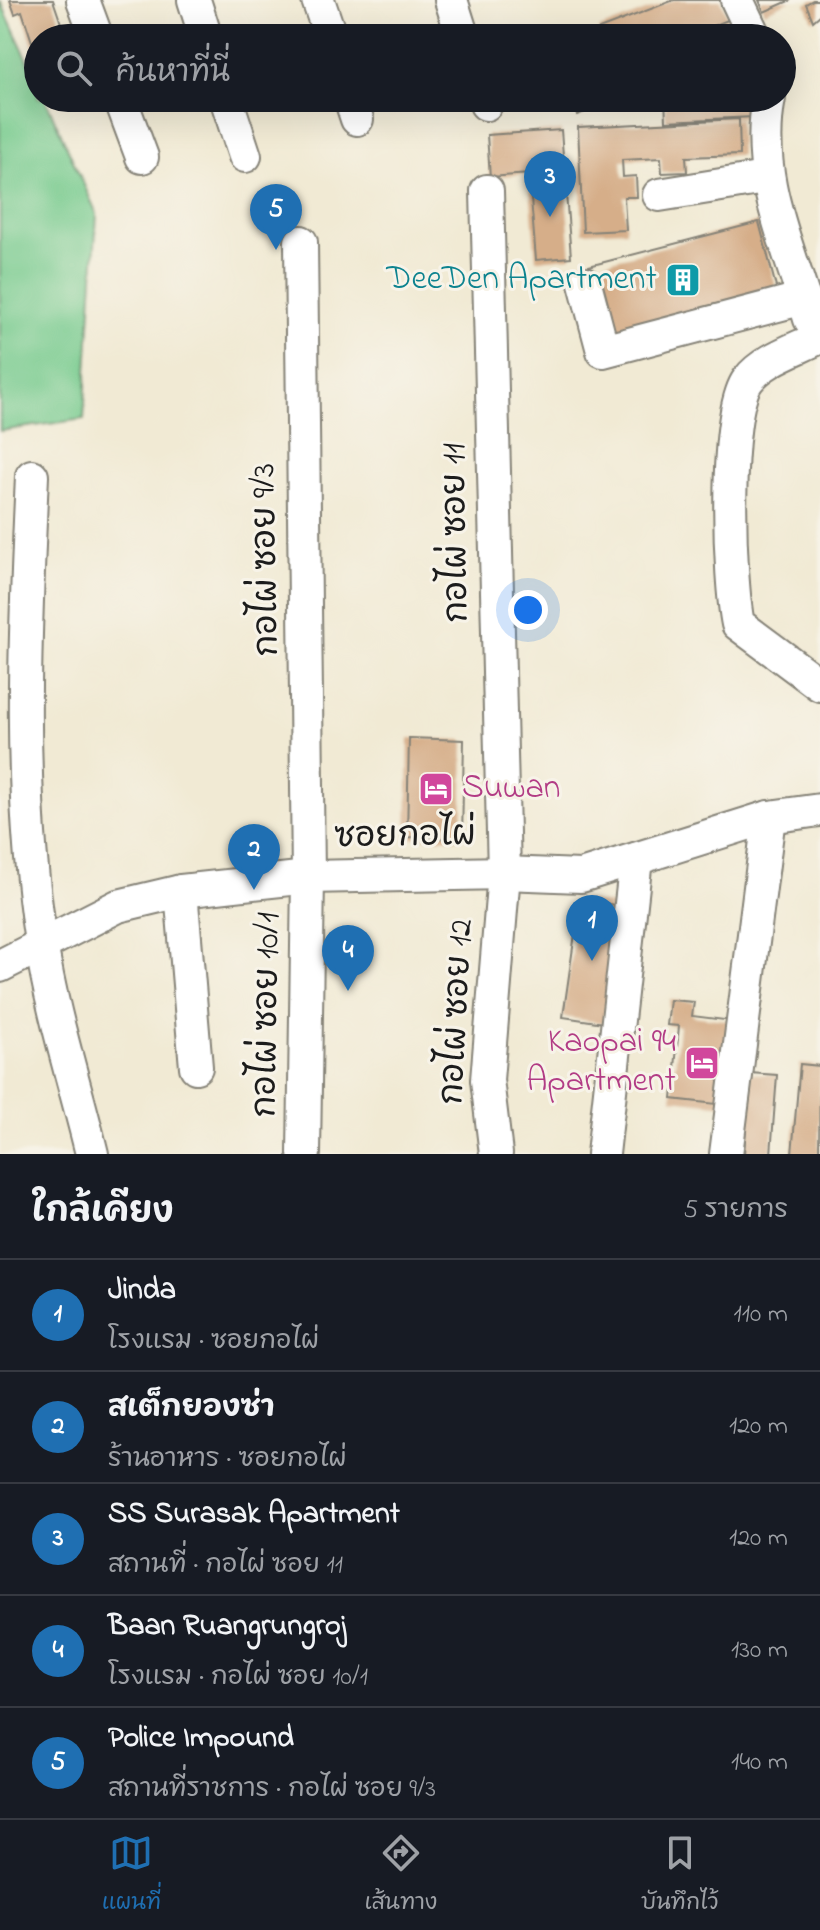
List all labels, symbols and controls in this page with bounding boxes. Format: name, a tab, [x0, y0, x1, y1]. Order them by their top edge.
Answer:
search box	[24, 24, 796, 112]
icon: search	[52, 46, 96, 90]
text: ค้นหาที่นี่	[116, 52, 230, 96]
pin: 3	[524, 151, 576, 217]
pin: 5	[250, 184, 302, 250]
place label: DeeDen Apartment	[386, 255, 657, 305]
building icon: DeeDen Apartment	[664, 261, 702, 299]
street label: กอไผ่ ซอย 11	[429, 442, 484, 624]
street label: กอไผ่ ซอย 9/3	[239, 463, 294, 657]
your location	[508, 590, 548, 630]
place label: Suwan	[462, 764, 561, 814]
hotel icon: Suwan	[417, 770, 455, 808]
street label: ซอยกอไผ่	[334, 810, 476, 863]
pin: 2	[228, 824, 280, 890]
pin: 1	[566, 895, 618, 961]
street label: กอไผ่ ซอย 10/1	[240, 912, 295, 1118]
street label: กอไผ่ ซอย 12	[427, 917, 488, 1106]
pin: 4	[322, 925, 374, 991]
place label: Kaopai 94 Apartment	[526, 1018, 676, 1107]
hotel icon: Kaopai 94 Apartment	[683, 1044, 721, 1082]
text: ใกล้เคียง	[32, 1188, 174, 1238]
text: 5 รายการ	[683, 1192, 788, 1230]
text: Jinda	[108, 1269, 176, 1313]
text: 1	[54, 1296, 62, 1334]
text: 110 m	[734, 1296, 788, 1334]
text: โรงแรม · ซอยกอไผ่	[108, 1323, 319, 1361]
text: สเต็กยองซ่า	[108, 1387, 274, 1431]
text: 2	[52, 1408, 64, 1446]
text: 120 m	[729, 1408, 788, 1446]
text: ร้านอาหาร · ซอยกอไผ่	[108, 1441, 347, 1479]
text: SS Surasak Apartment	[108, 1493, 400, 1537]
text: 3	[53, 1520, 63, 1558]
text: 120 m	[729, 1520, 788, 1558]
text: สถานที่ · กอไผ่ ซอย 11	[108, 1547, 343, 1585]
text: Baan Ruangrungroj	[108, 1605, 346, 1649]
text: 4	[53, 1632, 63, 1670]
text: 130 m	[731, 1632, 788, 1670]
text: โรงแรม · กอไผ่ ซอย 10/1	[108, 1659, 368, 1697]
text: Police Impound	[108, 1717, 294, 1761]
text: 5	[51, 1744, 65, 1782]
text: 140 m	[731, 1744, 788, 1782]
text: สถานที่ราชการ · กอไผ่ ซอย 9/3	[108, 1771, 436, 1809]
tab: แผนที่	[102, 1831, 161, 1920]
tab: เส้นทาง	[365, 1831, 437, 1920]
tab: บันทึกไว้	[641, 1831, 718, 1920]

